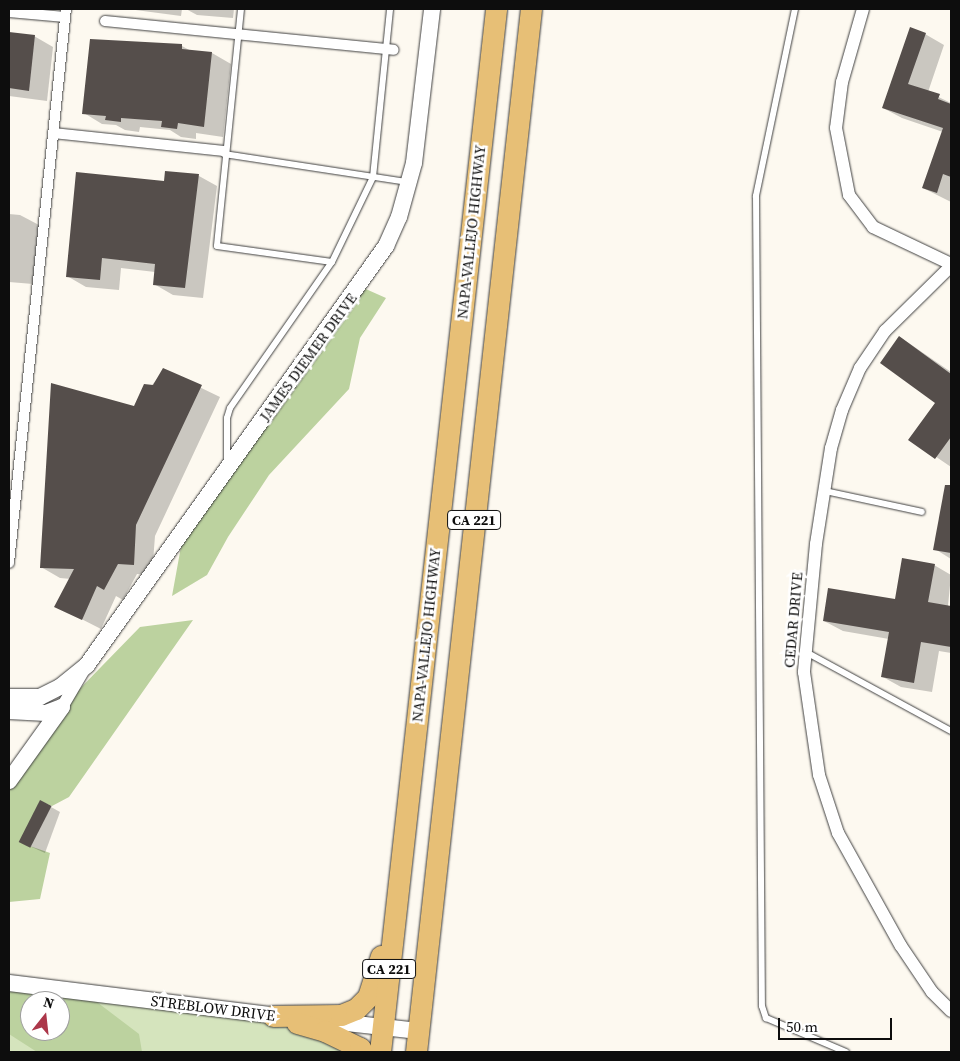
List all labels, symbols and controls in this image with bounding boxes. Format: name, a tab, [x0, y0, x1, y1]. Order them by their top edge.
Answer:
street label: NAPA-VALLEJO HIGHWAY	[453, 144, 489, 320]
street label: JAMES DIEMER DRIVE	[255, 289, 361, 425]
road number: CA 221	[446, 508, 502, 532]
street label: NAPA-VALLEJO HIGHWAY	[408, 547, 444, 723]
street label: CEDAR DRIVE	[780, 571, 806, 669]
road number: CA 221	[362, 958, 416, 981]
north arrow	[20, 991, 70, 1041]
street label: STREBLOW DRIVE	[149, 991, 277, 1025]
text: N	[41, 992, 57, 1014]
scale bar	[780, 1008, 894, 1040]
text: 50 m	[786, 1016, 818, 1037]

